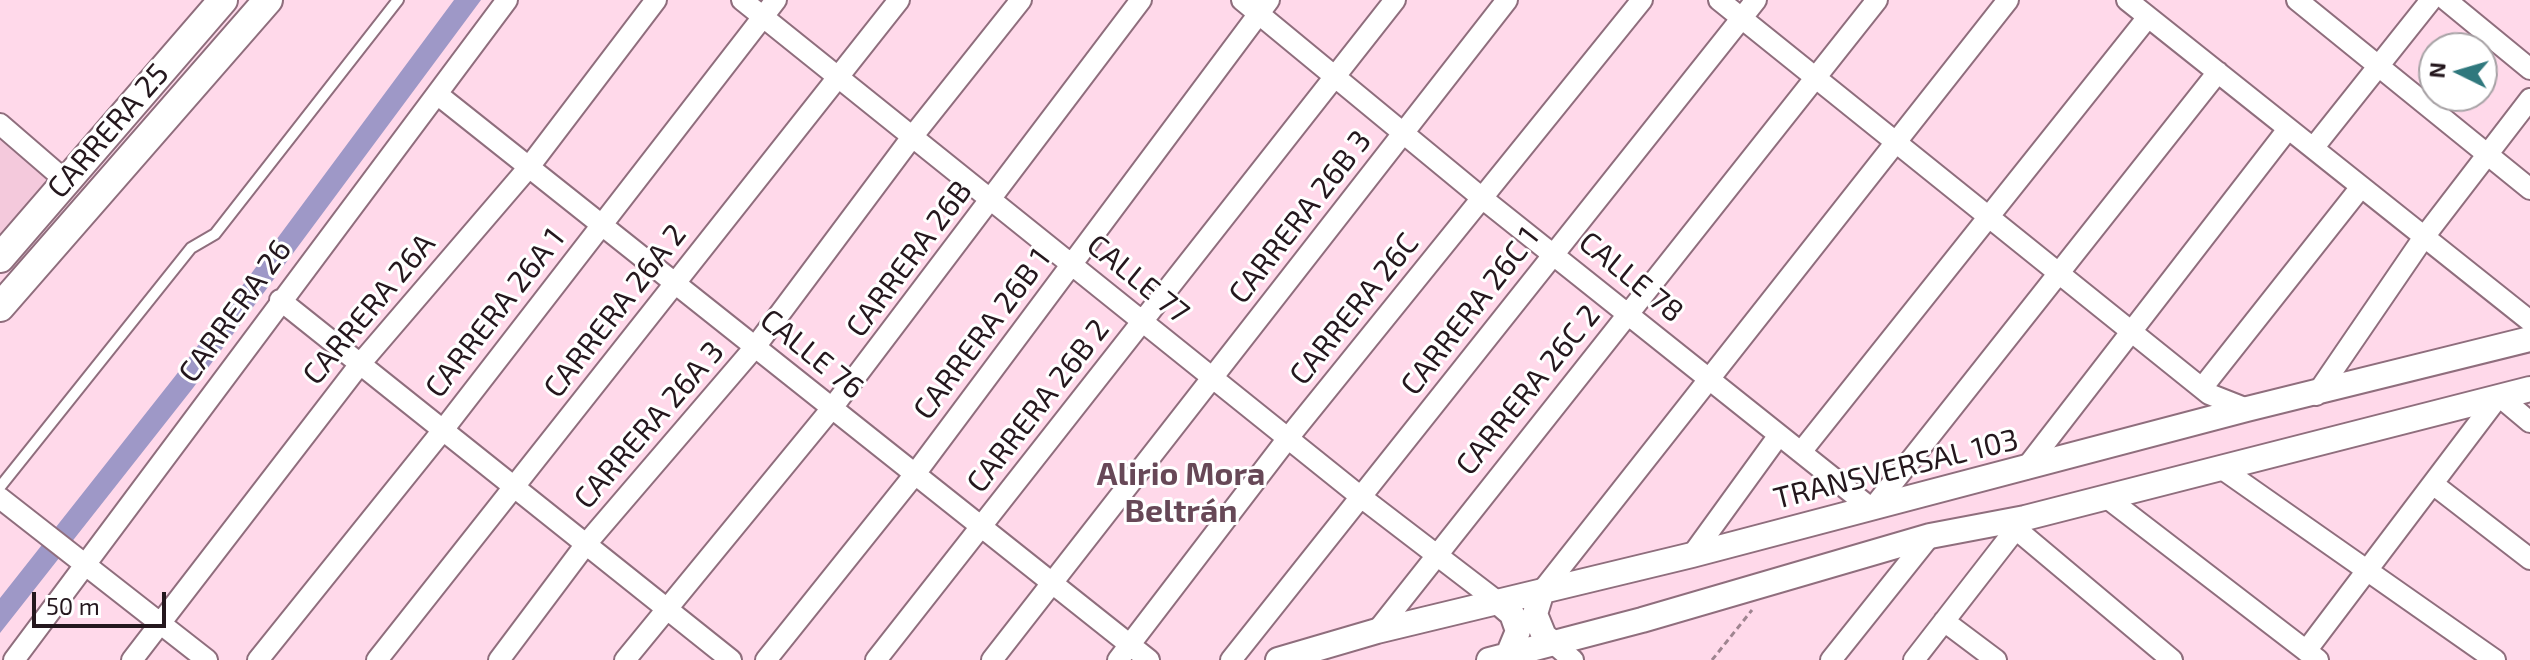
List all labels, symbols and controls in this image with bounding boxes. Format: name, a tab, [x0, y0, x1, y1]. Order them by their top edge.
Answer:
north arrow	[2418, 32, 2498, 112]
street label: CARRERA 25	[40, 56, 176, 206]
text: N	[2422, 61, 2450, 79]
street label: CARRERA 26B 3	[1221, 123, 1379, 311]
street label: CARRERA 26B	[839, 174, 979, 344]
street label: CARRERA 26A 2	[536, 217, 694, 405]
street label: CARRERA 26C 1	[1393, 220, 1547, 402]
street label: CARRERA 26A 1	[418, 221, 572, 405]
street label: CALLE 78	[1572, 224, 1690, 330]
street label: CARRERA 26A	[295, 226, 443, 392]
street label: CARRERA 26C	[1282, 226, 1426, 392]
street label: CALLE 77	[1080, 227, 1196, 331]
street label: CARRERA 26	[171, 233, 299, 389]
street label: CARRERA 26B 1	[906, 241, 1058, 427]
street label: CARRERA 26C 2	[1448, 298, 1608, 482]
street label: CALLE 76	[753, 301, 871, 407]
street label: CARRERA 26B 2	[959, 312, 1117, 500]
street label: CARRERA 26A 3	[567, 334, 731, 516]
street label: TRANSVERSAL 103	[1770, 421, 2022, 517]
district label: Alirio Mora Beltrán	[1097, 455, 1265, 530]
scale bar	[36, 576, 170, 626]
text: 50 m	[46, 591, 100, 620]

